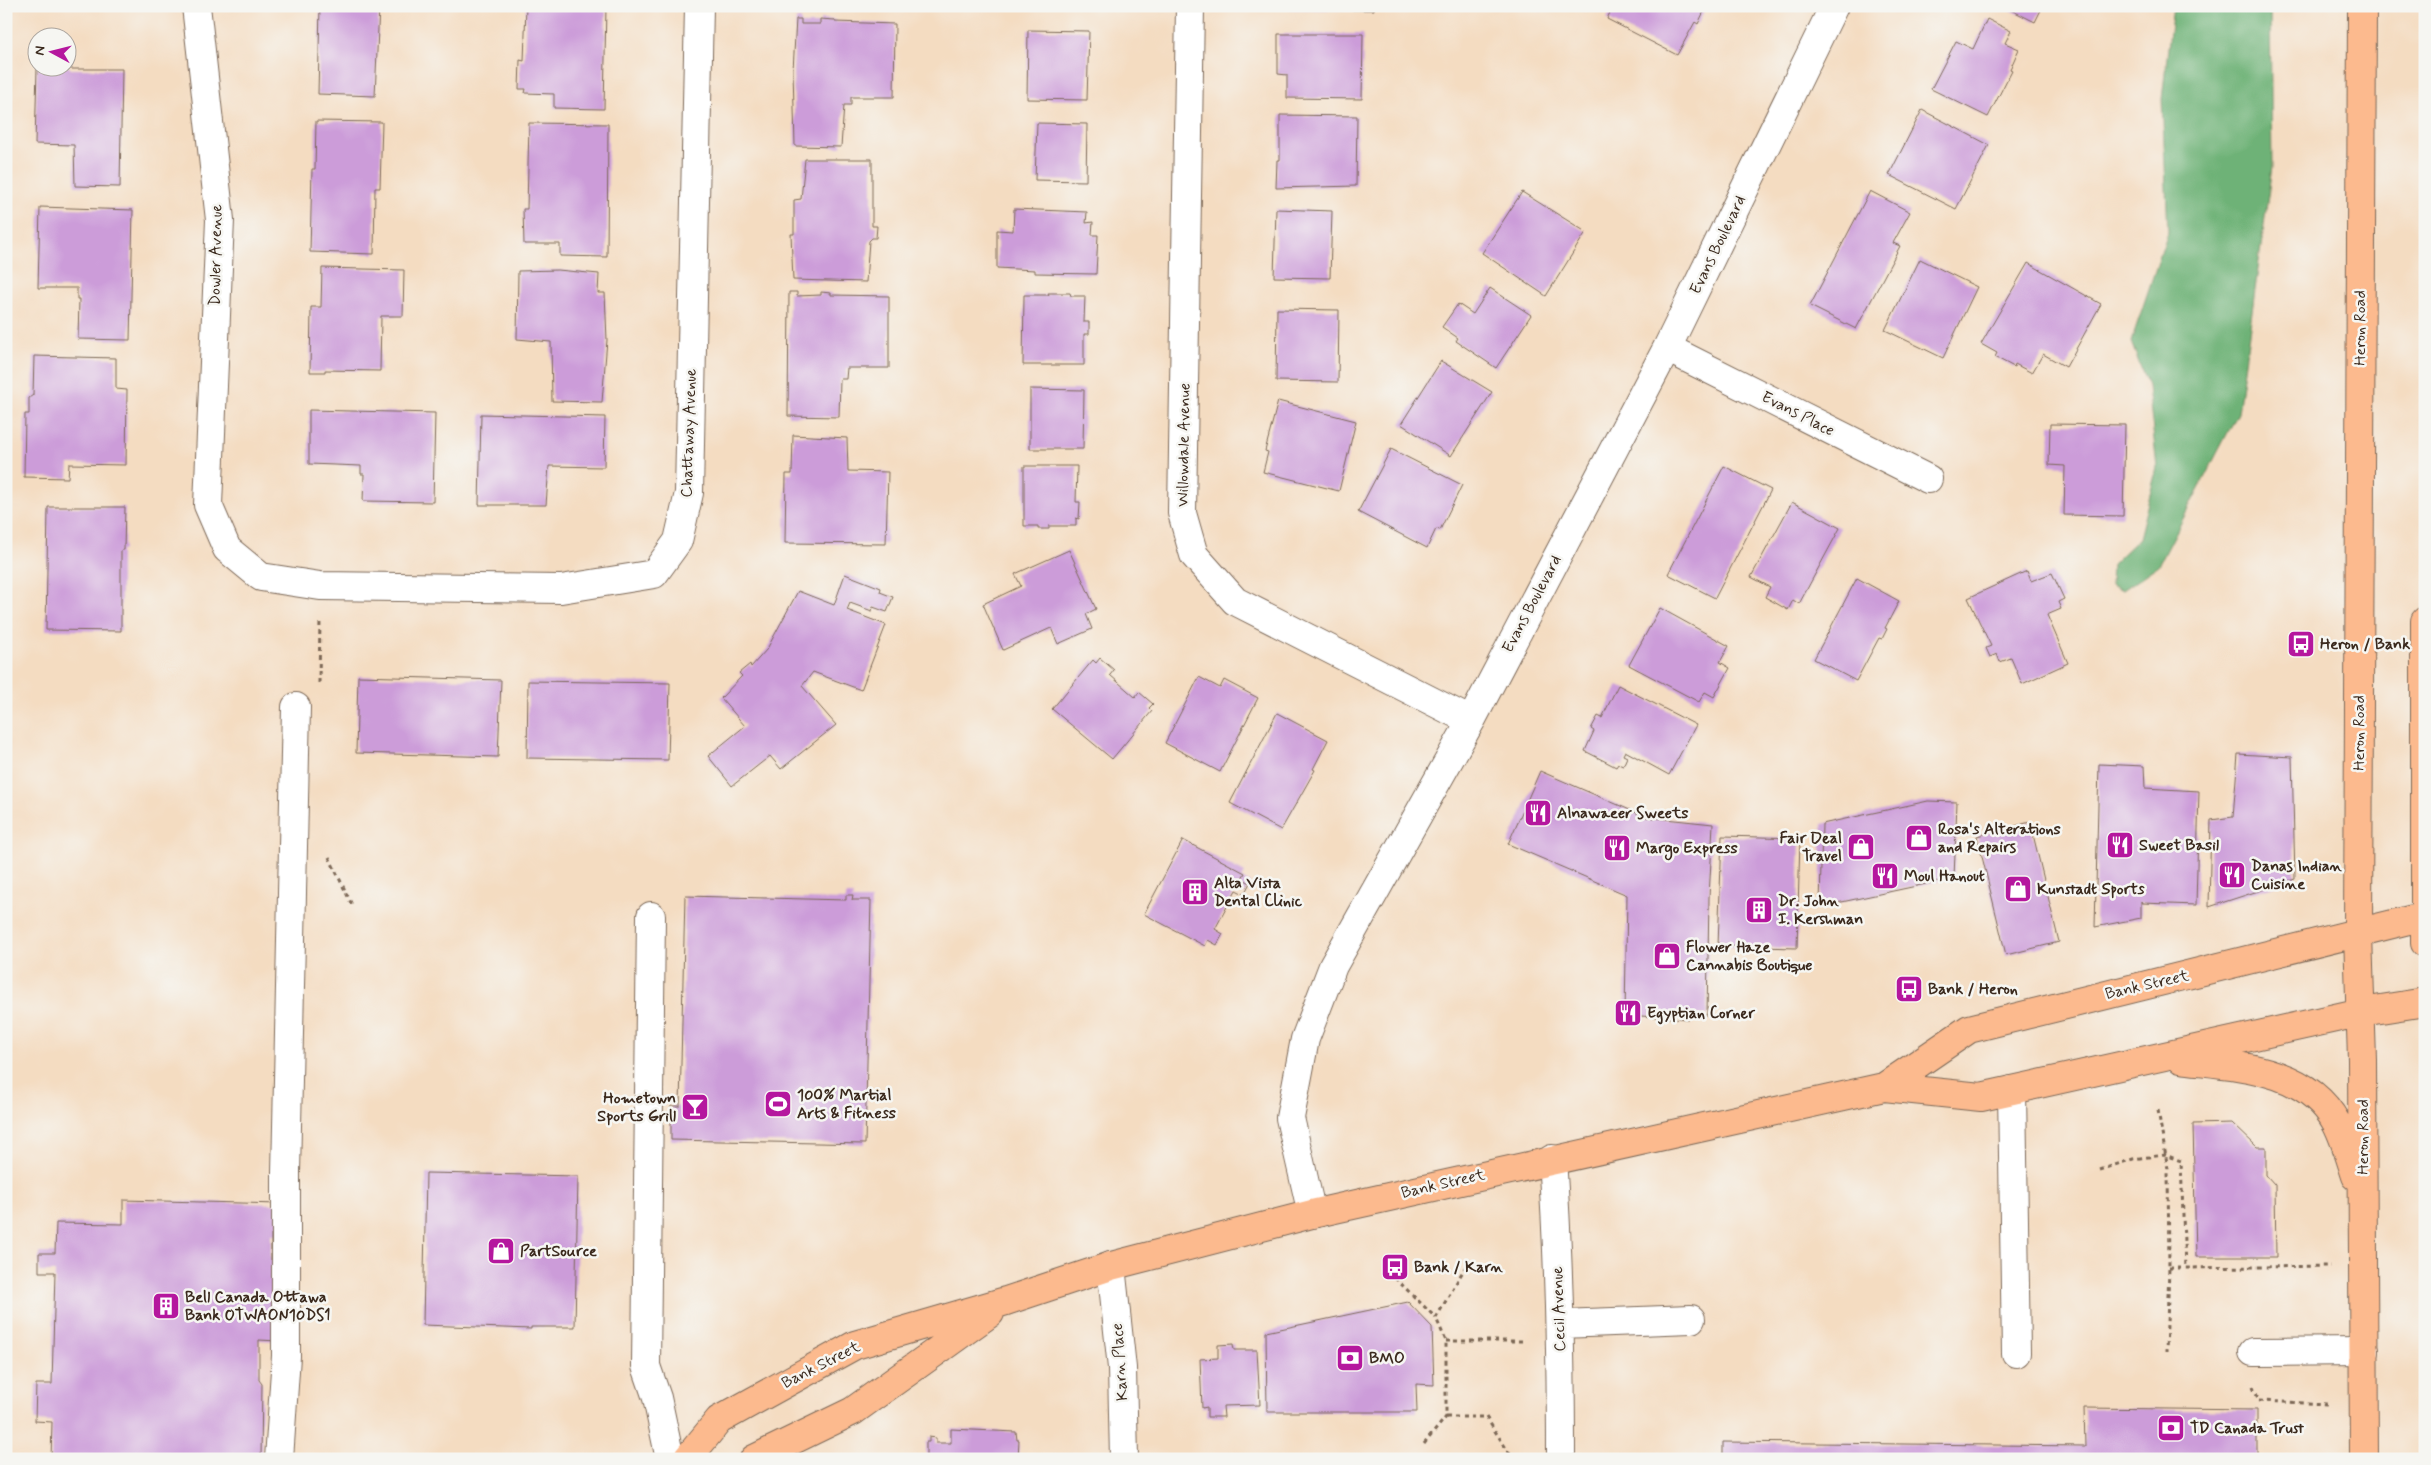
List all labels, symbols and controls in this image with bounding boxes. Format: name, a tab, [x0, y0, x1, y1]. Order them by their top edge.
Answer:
north arrow	[28, 28, 78, 78]
text: N	[31, 45, 50, 56]
street label: Evans Boulevard	[1685, 192, 1751, 298]
street label: Dowler Avenue	[205, 203, 227, 306]
street label: Heron Road	[2350, 290, 2371, 366]
street label: Chattaway Avenue	[676, 368, 702, 498]
street label: Willowdale Avenue	[1172, 383, 1196, 507]
street label: Evans Place	[1758, 387, 1838, 441]
street label: Evans Boulevard	[1497, 552, 1567, 656]
bus stop icon: Heron / Bank	[2286, 629, 2316, 659]
place label: Heron / Bank	[2320, 634, 2410, 655]
street label: Heron Road	[2349, 695, 2370, 771]
restaurant icon: Alnawaeer Sweets	[1523, 798, 1553, 828]
place label: Alnawaeer Sweets	[1557, 803, 1688, 824]
place label: Rosa's Alterations and Repairs	[1938, 819, 2061, 858]
shop icon: Rosa's Alterations and Repairs	[1904, 823, 1934, 853]
place label: Fair Deal Travel	[1780, 828, 1842, 867]
restaurant icon: Sweet Basil	[2105, 830, 2135, 860]
shop icon: Fair Deal Travel	[1846, 832, 1876, 862]
restaurant icon: Margo Express	[1602, 833, 1632, 863]
place label: Sweet Basil	[2139, 835, 2219, 856]
place label: Margo Express	[1636, 838, 1738, 861]
place label: Danas Indian Cuisine	[2251, 856, 2343, 895]
restaurant icon: Danas Indian Cuisine	[2217, 860, 2247, 890]
restaurant icon: Moul Hanout	[1870, 861, 1900, 891]
place label: Moul Hanout	[1904, 866, 1985, 887]
place label: Alta Vista Dental Clinic	[1214, 873, 1303, 912]
shop icon: Kunstadt Sports	[2003, 874, 2033, 904]
building icon: Alta Vista Dental Clinic	[1180, 877, 1210, 907]
place label: Kunstadt Sports	[2037, 879, 2145, 900]
place label: Dr. John I. Kershman	[1778, 891, 1863, 930]
building icon: Dr. John I. Kershman	[1744, 895, 1774, 925]
place label: Flower Haze Cannabis Boutique	[1686, 937, 1813, 976]
shop icon: Flower Haze Cannabis Boutique	[1652, 941, 1682, 971]
street label: Bank Street	[2103, 965, 2192, 1005]
bus stop icon: Bank / Heron	[1894, 974, 1924, 1004]
place label: Bank / Heron	[1928, 979, 2018, 1000]
restaurant icon: Egyptian Corner	[1613, 998, 1643, 1028]
place label: Egyptian Corner	[1647, 1003, 1755, 1025]
place label: 100% Martial Arts & Fitness	[797, 1085, 896, 1124]
place label: Hometown Sports Grill	[597, 1088, 676, 1127]
sports icon: 100% Martial Arts & Fitness	[763, 1089, 793, 1119]
bar icon: Hometown Sports Grill	[680, 1092, 710, 1122]
street label: Heron Road	[2353, 1099, 2374, 1175]
street label: Bank Street	[1399, 1164, 1488, 1204]
shop icon: PartSource	[486, 1236, 516, 1266]
place label: PartSource	[520, 1241, 597, 1262]
bus stop icon: Bank / Karn	[1380, 1252, 1410, 1282]
place label: Bank / Karn	[1414, 1257, 1504, 1278]
street label: Cecil Avenue	[1547, 1266, 1571, 1352]
place label: Bell Canada Ottawa Bank OTWAON10DS1	[185, 1287, 331, 1326]
building icon: Bell Canada Ottawa Bank OTWAON10DS1	[151, 1291, 181, 1321]
street label: Karn Place	[1107, 1322, 1133, 1402]
street label: Bank Street	[778, 1336, 864, 1394]
bank icon: BMO	[1335, 1343, 1365, 1373]
place label: BMO	[1369, 1348, 1405, 1369]
bank icon: TD Canada Trust	[2156, 1413, 2186, 1443]
place label: TD Canada Trust	[2190, 1418, 2305, 1439]

